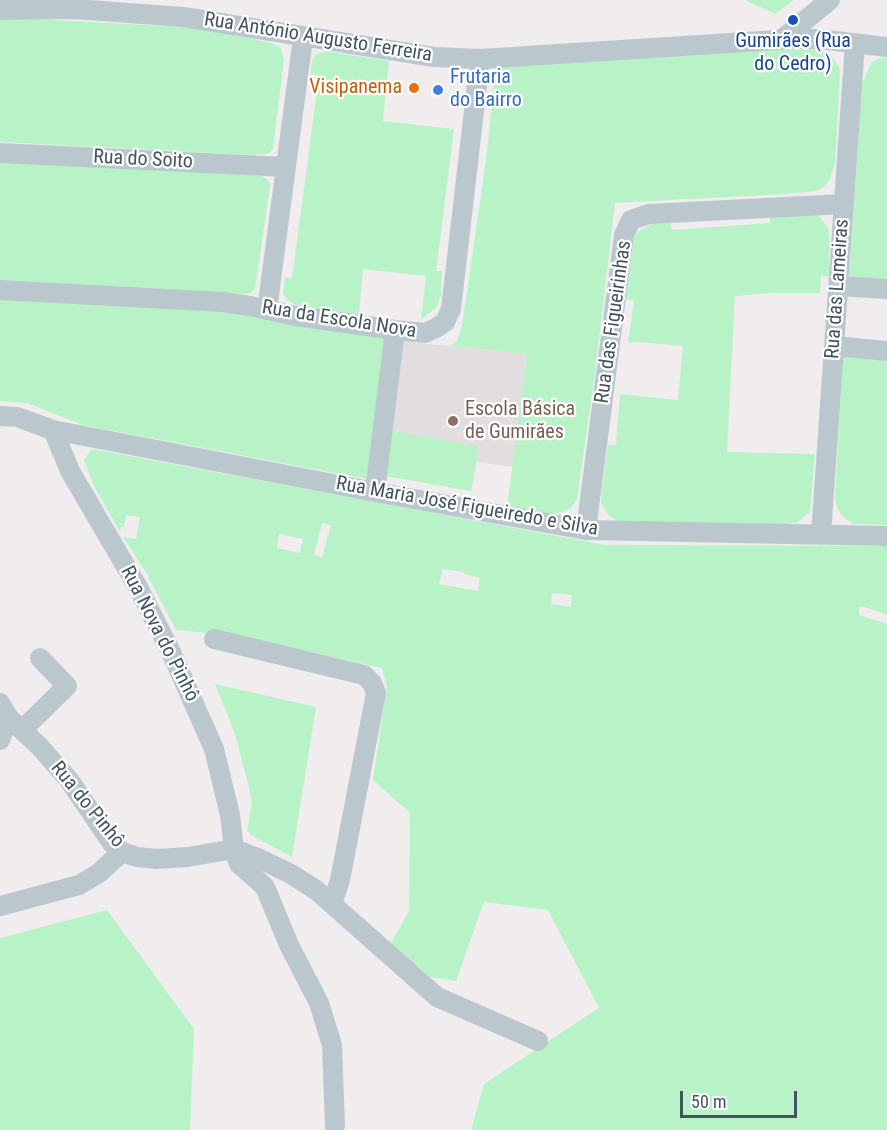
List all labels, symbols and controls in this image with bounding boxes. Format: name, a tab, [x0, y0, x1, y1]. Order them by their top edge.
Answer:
street label: Rua António Augusto Ferreira	[202, 8, 434, 68]
marker: Gumirães (Rua do Cedro)	[786, 13, 800, 27]
place label: Gumirães (Rua do Cedro)	[735, 30, 851, 77]
place label: Frutaria do Bairro	[450, 66, 522, 113]
place label: Visipanema	[309, 76, 402, 100]
marker: Visipanema	[407, 81, 421, 95]
marker: Frutaria do Bairro	[431, 83, 445, 97]
street label: Rua do Soito	[93, 145, 193, 175]
street label: Rua das Lameiras	[821, 218, 855, 360]
street label: Rua das Figueirinhas	[591, 239, 637, 405]
street label: Rua da Escola Nova	[260, 296, 418, 344]
place label: Escola Básica de Gumirães	[465, 398, 575, 445]
marker: Escola Básica de Gumirães	[446, 414, 460, 428]
street label: Rua Maria José Figueiredo e Silva	[334, 472, 600, 542]
street label: Rua Nova do Pinhô	[115, 562, 203, 706]
street label: Rua do Pinhô	[45, 757, 129, 853]
scale bar	[683, 1079, 800, 1117]
text: 50 m	[691, 1091, 726, 1112]

